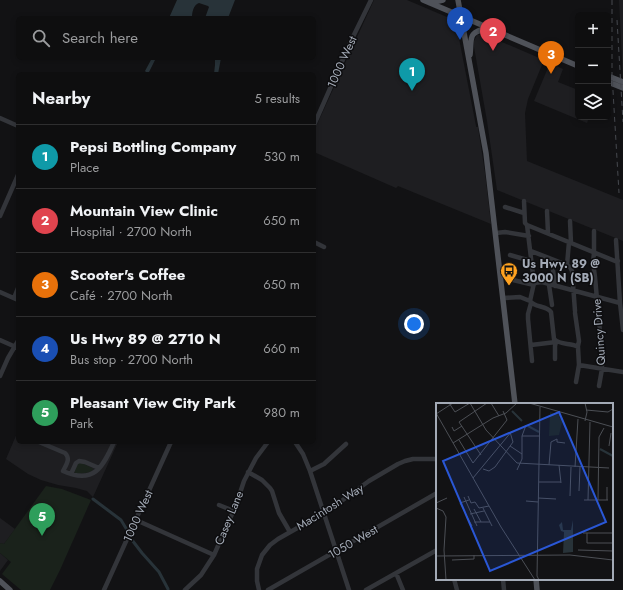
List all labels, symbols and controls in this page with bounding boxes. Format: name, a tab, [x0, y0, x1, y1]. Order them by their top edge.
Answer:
pin: 4	[447, 7, 473, 40]
map controls	[575, 12, 611, 120]
button: +	[575, 12, 611, 48]
search box	[16, 16, 316, 60]
pin: 2	[480, 18, 506, 51]
icon: search	[30, 27, 52, 49]
text: Search here	[62, 27, 138, 49]
street label: 1000 West	[323, 33, 362, 91]
pin: 3	[538, 41, 564, 74]
button: −	[575, 48, 611, 84]
pin: 1	[399, 58, 425, 91]
button: layers	[575, 84, 611, 120]
text: Nearby	[32, 86, 90, 110]
text: 5 results	[254, 89, 300, 108]
text: Pepsi Bottling Company	[70, 136, 236, 158]
text: 1	[42, 147, 48, 166]
text: 530 m	[264, 147, 300, 166]
text: Place	[70, 158, 99, 177]
text: Mountain View Clinic	[70, 200, 218, 222]
text: 2	[41, 211, 49, 230]
text: 650 m	[263, 211, 300, 230]
text: Hospital · 2700 North	[70, 222, 192, 241]
place label: Us Hwy. 89 @ 3000 N (SB)	[522, 255, 601, 287]
bus stop icon: Us Hwy. 89 @ 3000 N (SB)	[499, 261, 519, 286]
text: Scooter's Coffee	[70, 264, 185, 286]
text: 3	[41, 275, 49, 294]
text: 650 m	[263, 275, 300, 294]
text: Café · 2700 North	[70, 286, 173, 305]
street label: Quincy Drive	[588, 298, 610, 366]
your location	[404, 314, 424, 334]
text: Us Hwy 89 @ 2710 N	[70, 328, 221, 350]
text: 4	[40, 339, 50, 358]
text: 660 m	[263, 339, 300, 358]
text: Bus stop · 2700 North	[70, 350, 193, 369]
text: Pleasant View City Park	[70, 392, 236, 414]
text: 5	[41, 403, 49, 422]
text: 980 m	[264, 403, 300, 422]
inset map	[436, 403, 613, 580]
text: Park	[70, 414, 93, 433]
street label: Macintosh Way	[293, 479, 368, 535]
street label: 1000 West	[119, 487, 158, 545]
street label: Casey Lane	[210, 488, 248, 548]
pin: 5	[29, 503, 55, 536]
street label: 1050 West	[325, 520, 381, 564]

